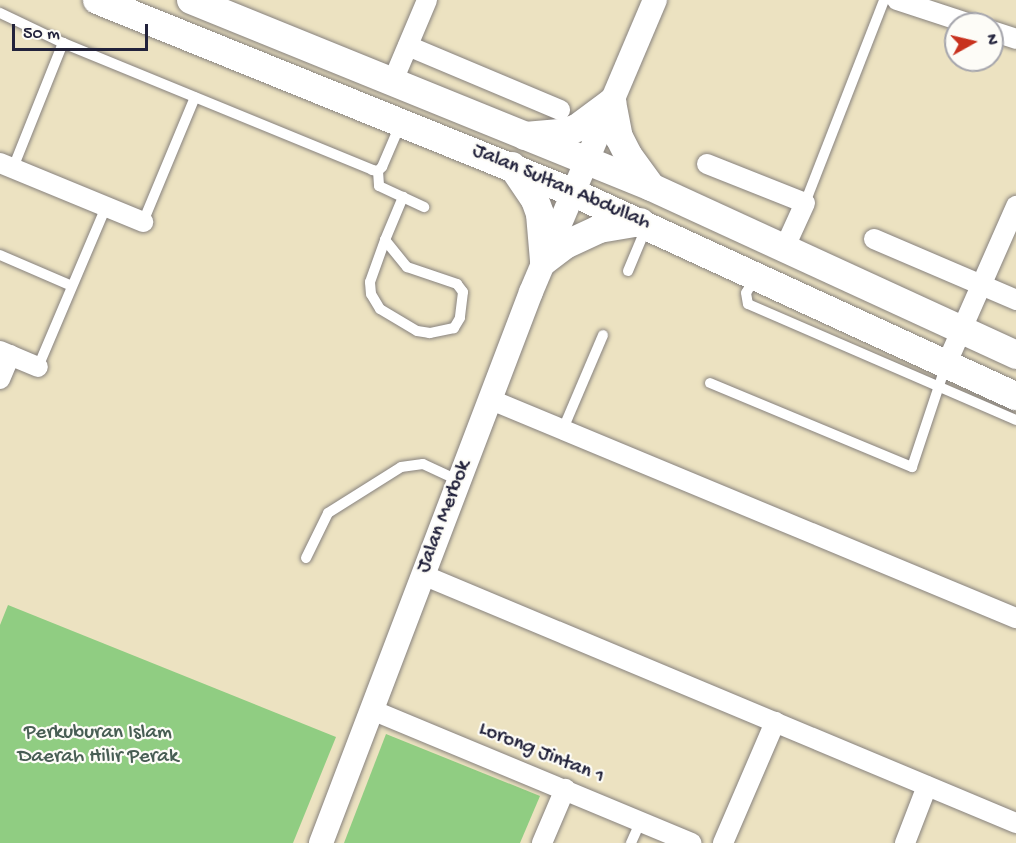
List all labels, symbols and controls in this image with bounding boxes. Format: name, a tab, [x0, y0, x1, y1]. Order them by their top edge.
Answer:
scale bar	[15, 12, 152, 50]
north arrow	[944, 12, 1004, 72]
text: 50 m	[23, 24, 60, 45]
text: N	[980, 33, 1000, 46]
street label: Jalan Sultan Abdullah	[468, 139, 654, 237]
street label: Jalan Merbok	[412, 457, 478, 577]
street label: Lorong Jintan 1	[475, 717, 607, 791]
park label: Perkuburan Islam Daerah Hilir Perak	[18, 721, 178, 771]

